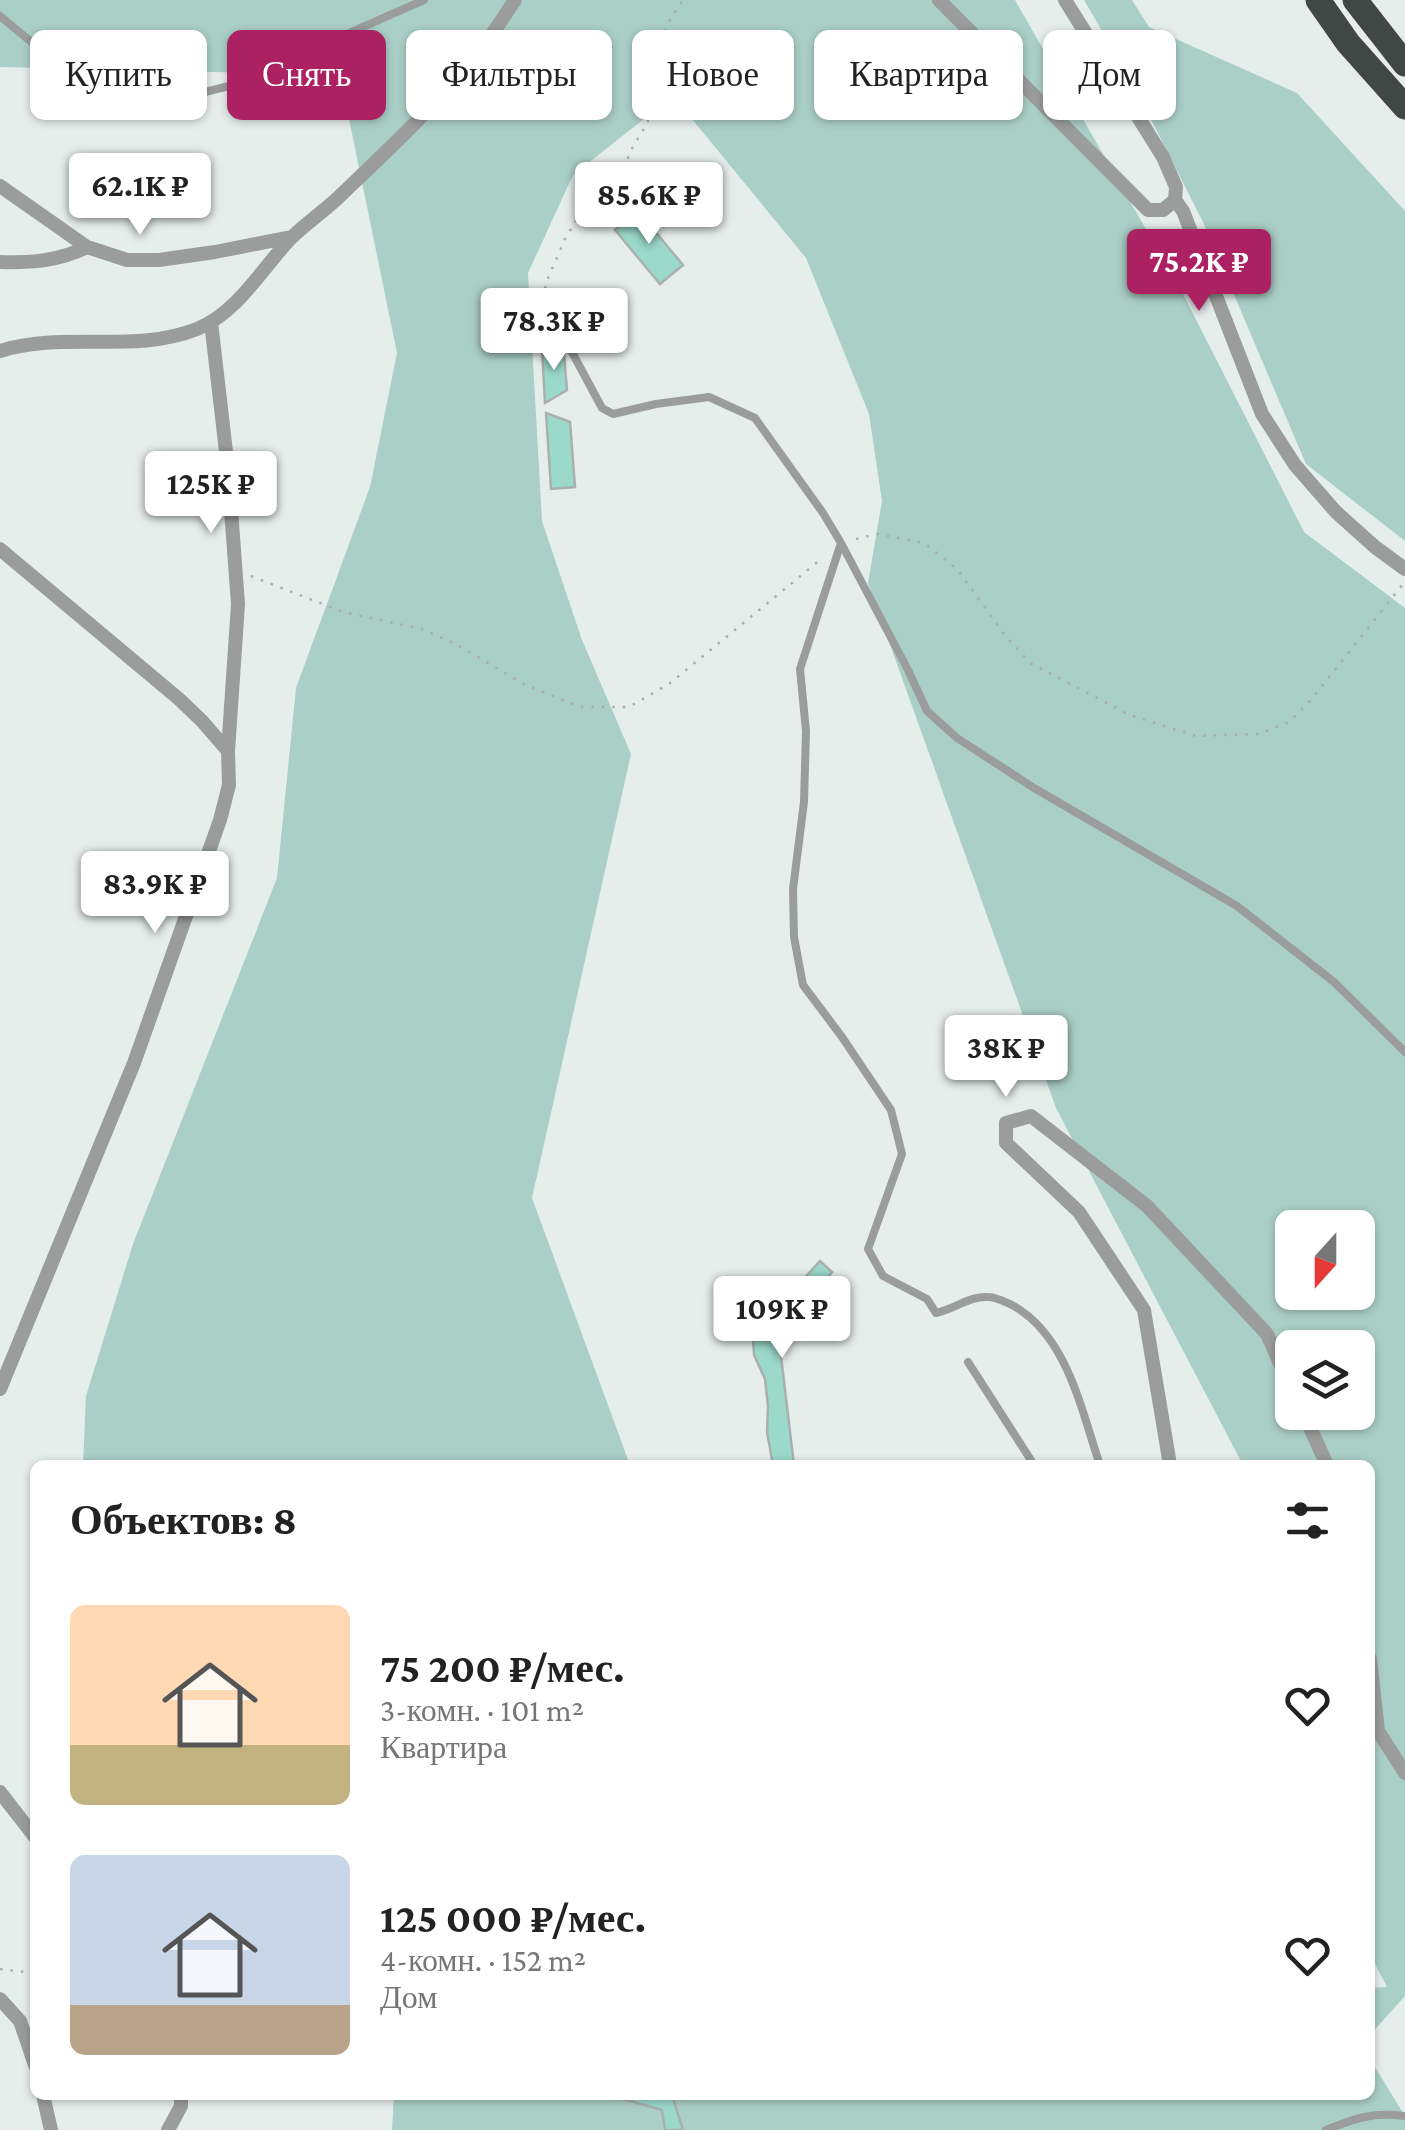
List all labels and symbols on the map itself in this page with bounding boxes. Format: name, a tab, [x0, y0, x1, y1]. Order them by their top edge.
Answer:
pin: 62.1K ₽	[48, 153, 232, 238]
pin: 85.6K ₽	[557, 162, 741, 247]
pin: 75.2K ₽	[1107, 229, 1291, 314]
pin: 78.3K ₽	[462, 288, 646, 373]
pin: 125K ₽	[130, 451, 292, 536]
pin: 83.9K ₽	[63, 851, 247, 936]
pin: 38K ₽	[936, 1015, 1076, 1100]
north arrow	[1275, 1210, 1375, 1310]
pin: 109K ₽	[701, 1276, 863, 1361]

